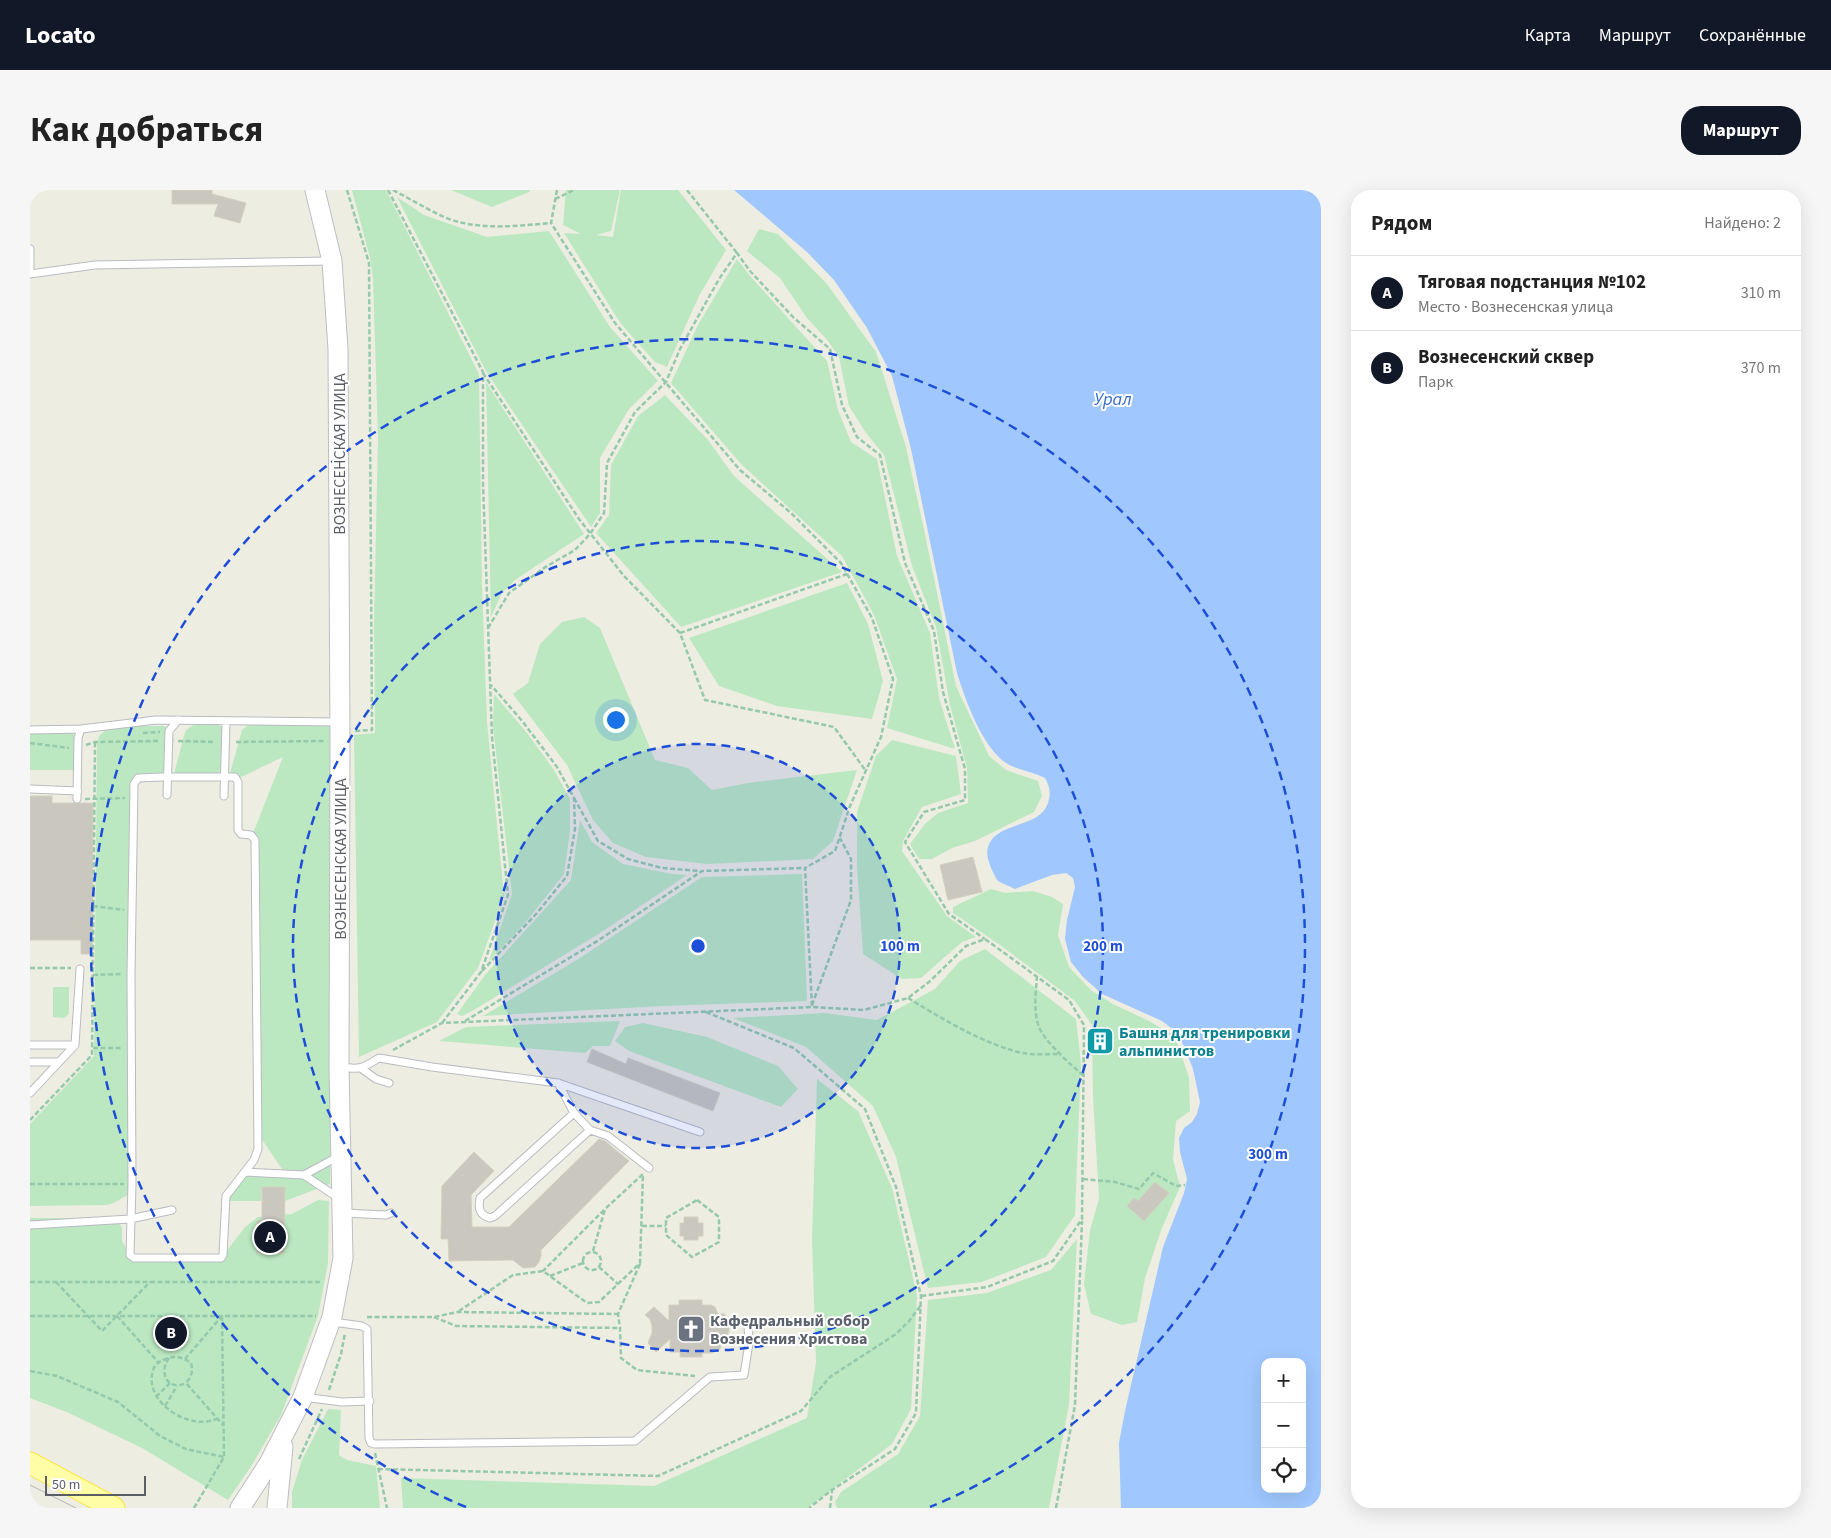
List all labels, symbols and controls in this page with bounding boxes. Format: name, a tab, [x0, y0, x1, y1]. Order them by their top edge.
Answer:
text: Locato	[25, 18, 96, 53]
text: Карта	[1525, 23, 1571, 48]
text: Маршрут	[1599, 23, 1671, 48]
text: Сохранённые	[1699, 23, 1806, 48]
text: Как добраться	[30, 105, 263, 155]
button: Маршрут	[1681, 106, 1801, 155]
text: Рядом	[1371, 208, 1432, 238]
text: Найдено: 2	[1704, 212, 1781, 234]
text: Тяговая подстанция №102	[1418, 269, 1646, 296]
text: A	[1382, 282, 1392, 304]
text: 310 m	[1741, 282, 1781, 304]
text: Место · Вознесенская улица	[1418, 296, 1613, 318]
text: Вознесенский cквер	[1418, 344, 1594, 371]
text: B	[1382, 357, 1392, 379]
text: 370 m	[1741, 357, 1781, 379]
text: Парк	[1418, 371, 1453, 393]
street label: ВОЗНЕСЕНСКАЯ УЛИЦА	[329, 373, 351, 535]
water label: Урал	[1094, 387, 1132, 412]
your location	[603, 707, 629, 733]
street label: ВОЗНЕСЕНСКАЯ УЛИЦА	[330, 778, 352, 940]
text: 100 m	[880, 936, 920, 957]
text: 200 m	[1083, 936, 1123, 957]
centre of rings	[689, 937, 707, 955]
place label: Башня для тренировки альпинистов	[1119, 1022, 1291, 1062]
building icon: Башня для тренировки альпинистов	[1085, 1026, 1115, 1056]
text: 300 m	[1248, 1144, 1288, 1165]
pin: A	[254, 1218, 286, 1256]
place label: Кафедральный собор Вознесения Христова	[710, 1310, 870, 1350]
pin: B	[155, 1314, 187, 1352]
church icon: Кафедральный собор Вознесения Христова	[676, 1314, 706, 1344]
map controls	[1261, 1358, 1306, 1493]
button: +	[1261, 1358, 1306, 1403]
button: −	[1261, 1403, 1306, 1448]
button: locate	[1261, 1448, 1306, 1493]
scale bar	[45, 1473, 146, 1496]
text: 50 m	[52, 1475, 80, 1495]

